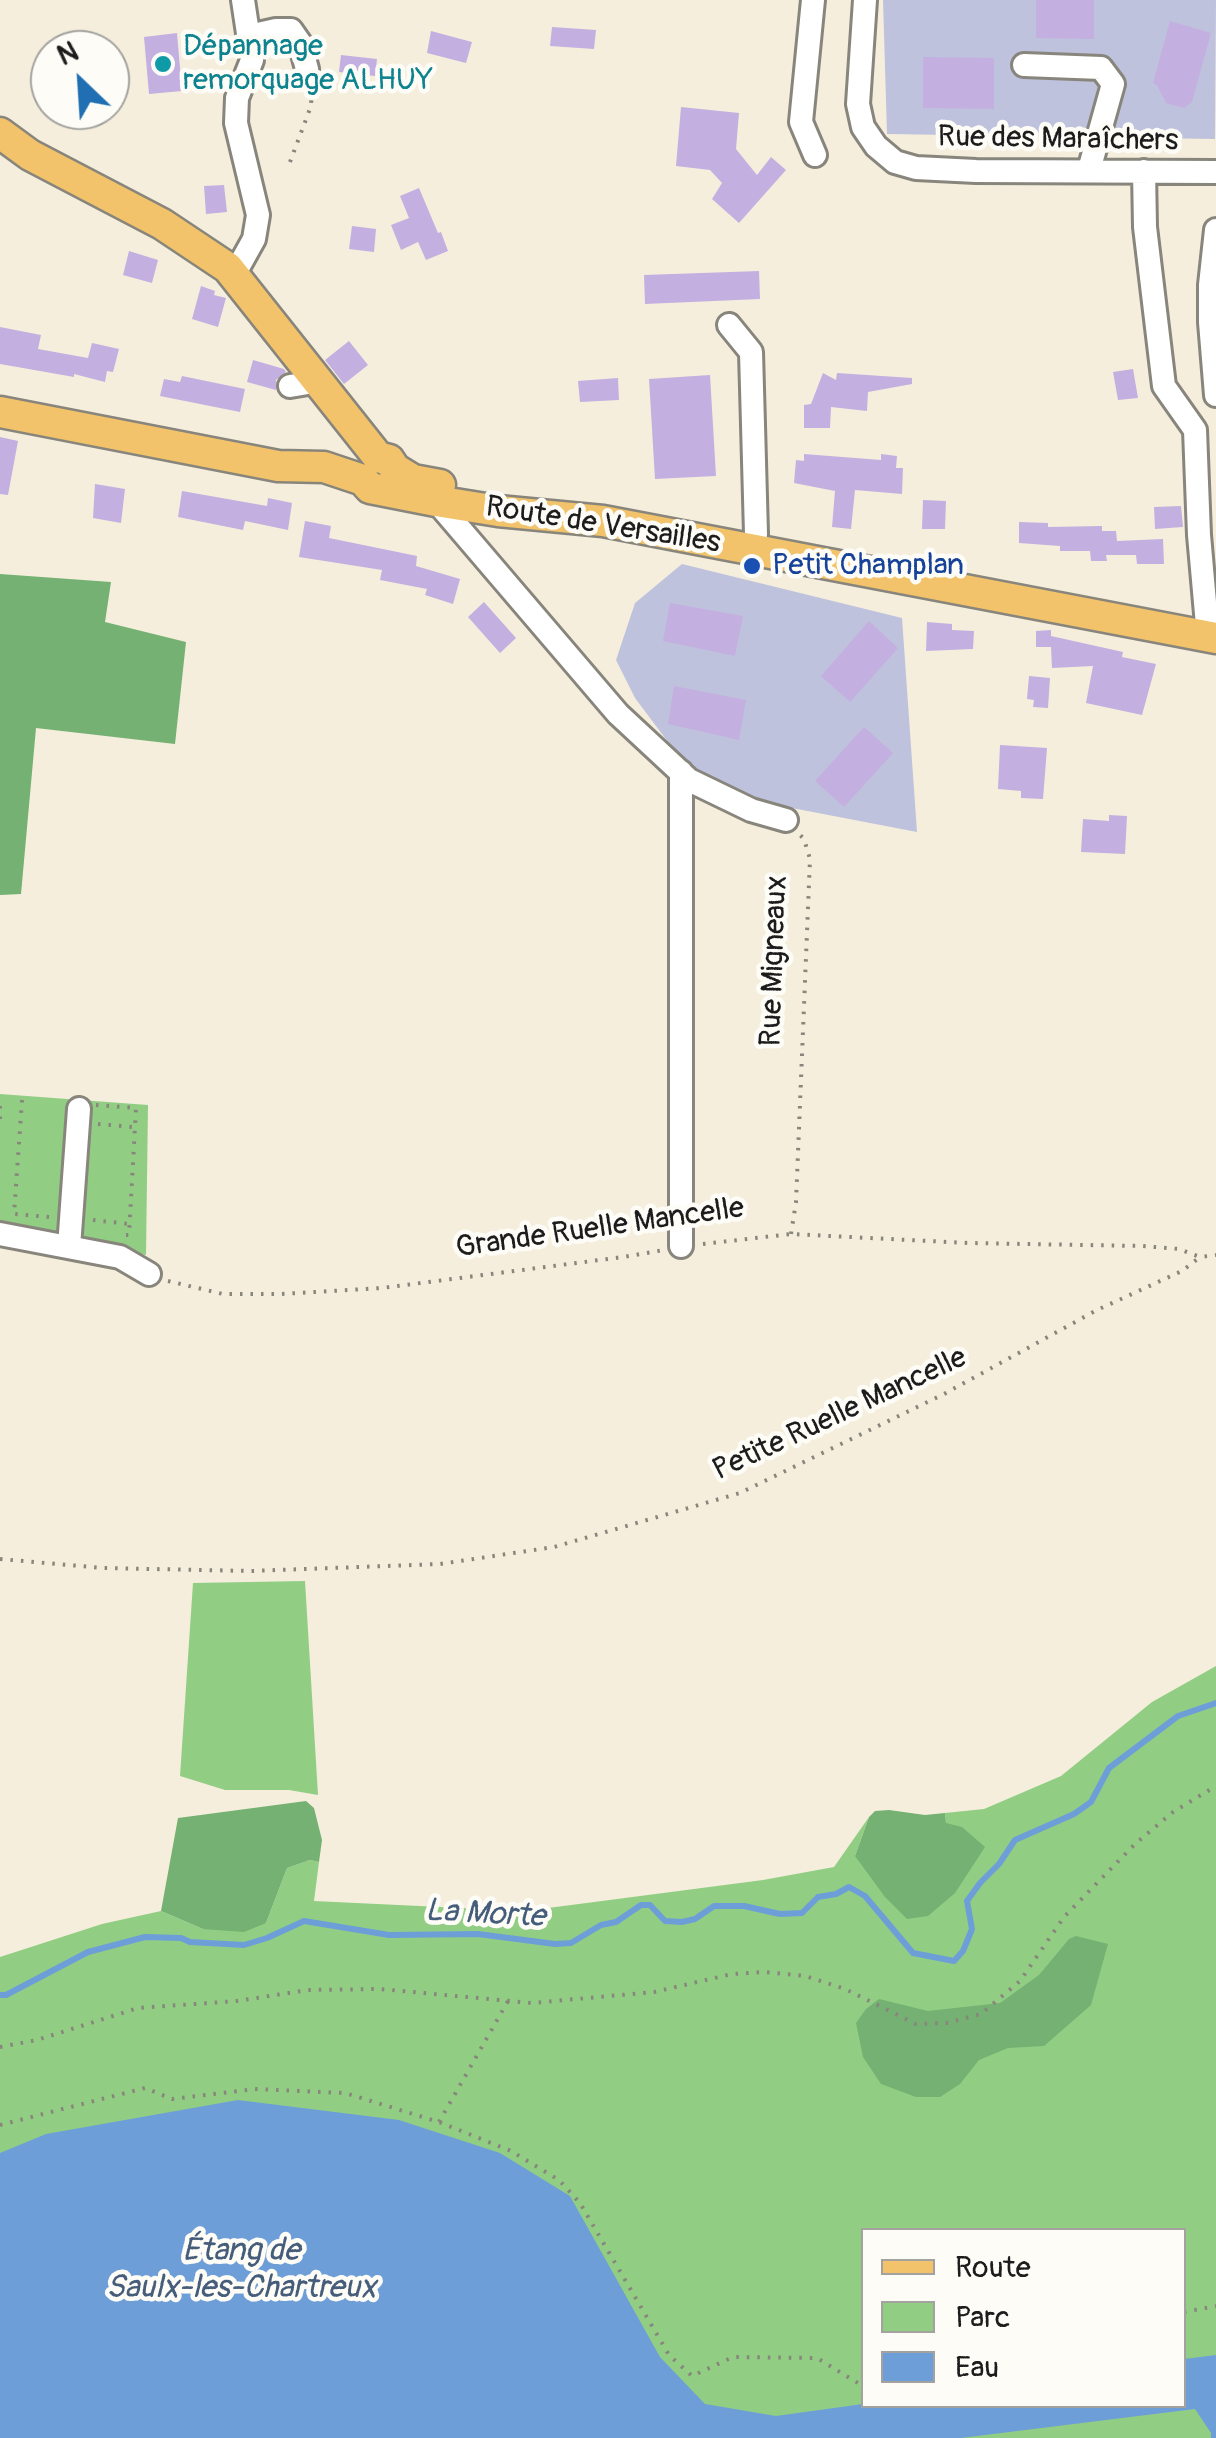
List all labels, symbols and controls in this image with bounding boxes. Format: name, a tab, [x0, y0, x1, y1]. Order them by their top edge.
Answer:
place label: Dépannage remorquage ALHUY	[183, 29, 433, 100]
north arrow	[30, 30, 130, 130]
text: N	[52, 34, 84, 74]
marker: Dépannage remorquage ALHUY	[152, 53, 174, 75]
street label: Rue des Maraîchers	[937, 120, 1179, 160]
street label: Route de Versailles	[483, 490, 723, 562]
place label: Petit Champlan	[772, 548, 964, 584]
marker: Petit Champlan	[741, 555, 763, 577]
street label: Rue Migneaux	[754, 875, 796, 1047]
street label: Grande Ruelle Mancelle	[454, 1191, 746, 1267]
street label: Petite Ruelle Mancelle	[707, 1340, 973, 1490]
water label: La Morte	[424, 1893, 546, 1937]
legend	[861, 2228, 1186, 2408]
water label: Étang de Saulx-les-Chartreux	[106, 2233, 376, 2308]
text: Route	[955, 2249, 1030, 2286]
text: Parc	[955, 2299, 1010, 2336]
text: Eau	[955, 2349, 999, 2386]

